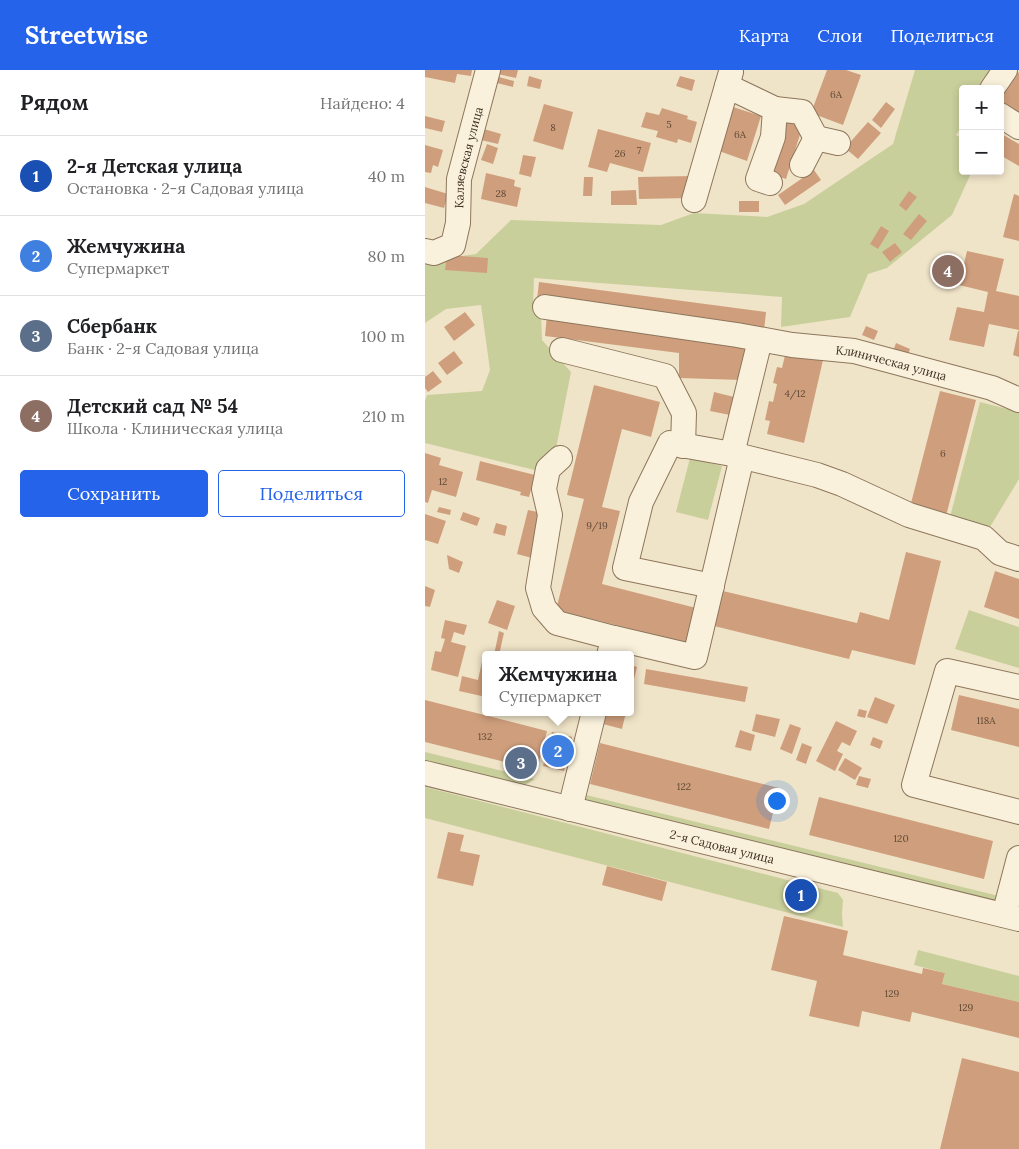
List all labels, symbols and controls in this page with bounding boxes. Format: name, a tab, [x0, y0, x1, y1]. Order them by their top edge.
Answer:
text: Streetwise	[25, 20, 148, 51]
text: Карта	[739, 24, 789, 47]
text: Слои	[817, 24, 862, 47]
text: Поделиться	[890, 24, 994, 47]
map controls	[959, 85, 1004, 175]
button: +	[959, 85, 1004, 130]
house number: 6А	[830, 88, 843, 101]
text: Рядом	[20, 89, 89, 116]
text: Найдено: 4	[320, 93, 405, 113]
street label: Каляевская улица	[451, 105, 485, 209]
house number: 5	[666, 118, 672, 131]
house number: 8	[550, 121, 556, 134]
house number: 6А	[734, 128, 747, 141]
button: −	[959, 130, 1004, 175]
house number: 7	[637, 144, 642, 157]
house number: 26	[614, 147, 626, 160]
text: 2-я Детская улица	[67, 154, 242, 178]
text: 1	[33, 166, 39, 186]
text: 40 m	[368, 166, 405, 186]
text: Остановка · 2-я Садовая улица	[67, 178, 304, 198]
house number: 28	[496, 187, 507, 200]
text: Жемчужина	[67, 234, 185, 258]
text: 2	[32, 246, 40, 266]
text: 80 m	[368, 246, 405, 266]
pin: 4	[932, 252, 964, 290]
text: Супермаркет	[67, 258, 169, 278]
text: Сбербанк	[67, 314, 157, 338]
text: 3	[32, 326, 40, 346]
text: 100 m	[361, 326, 405, 346]
text: Банк · 2-я Садовая улица	[67, 338, 259, 358]
street label: Клиническая улица	[835, 342, 949, 383]
house number: 4/12	[784, 387, 806, 400]
text: Детский сад № 54	[67, 394, 238, 418]
text: 4	[32, 406, 40, 426]
text: 210 m	[362, 406, 405, 426]
text: Школа · Клиническая улица	[67, 418, 283, 438]
house number: 6	[940, 447, 946, 460]
button: Сохранить	[20, 470, 208, 517]
button: Поделиться	[218, 470, 405, 517]
house number: 12	[438, 475, 448, 488]
house number: 9/19	[586, 519, 608, 532]
popup	[482, 651, 634, 716]
text: Жемчужина	[499, 662, 617, 686]
text: Супермаркет	[499, 686, 601, 706]
house number: 118А	[976, 714, 996, 727]
house number: 132	[478, 730, 492, 743]
pin: 2	[542, 732, 574, 770]
pin: 3	[505, 744, 537, 782]
house number: 122	[677, 780, 691, 793]
your location	[764, 788, 790, 814]
street label: 2-я Садовая улица	[668, 826, 776, 866]
house number: 120	[893, 832, 909, 845]
pin: 1	[785, 876, 817, 914]
house number: 129	[885, 987, 900, 1000]
house number: 129	[959, 1001, 974, 1014]

